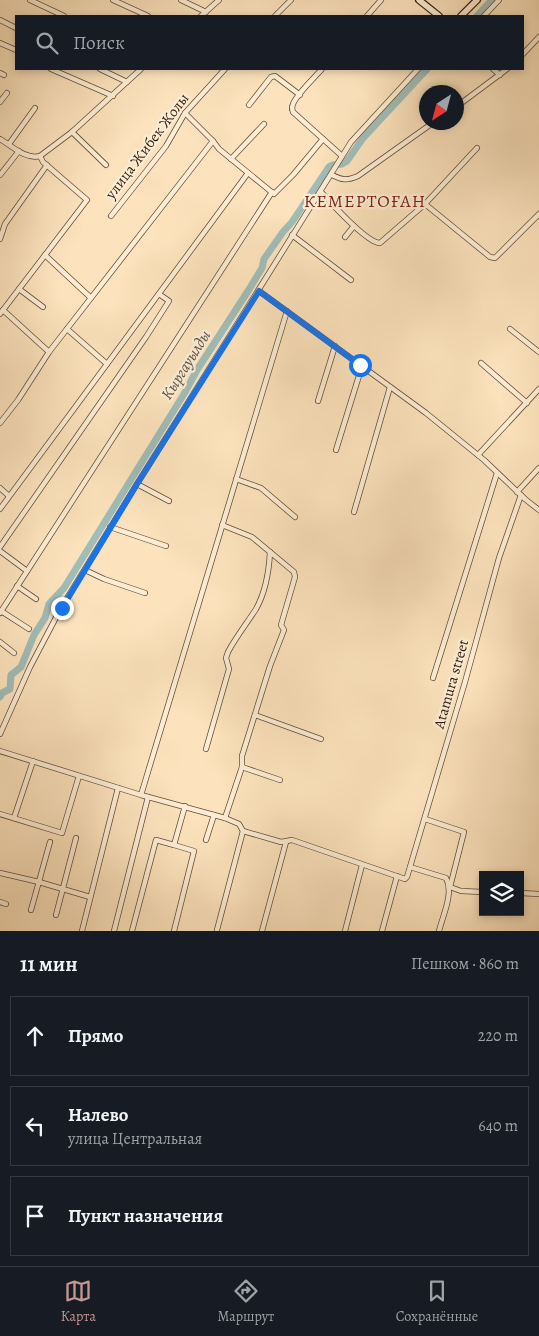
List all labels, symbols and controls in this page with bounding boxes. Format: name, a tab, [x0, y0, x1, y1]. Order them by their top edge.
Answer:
search box	[15, 15, 524, 70]
icon: search	[33, 29, 61, 57]
text: Поиск	[73, 30, 125, 56]
north arrow	[419, 85, 464, 130]
street label: улица Жибек Жолы	[100, 89, 193, 204]
district label: КЕМЕРТОҒАН	[304, 189, 426, 213]
water label: Кыргауылды	[156, 326, 216, 404]
route start	[349, 354, 372, 377]
route end	[51, 597, 74, 620]
street label: Atamura street	[428, 637, 473, 732]
map controls	[479, 871, 524, 916]
button: layers	[479, 871, 524, 916]
text: 11 мин	[20, 950, 78, 978]
text: Пешком · 860 m	[411, 953, 519, 975]
icon: ahead	[21, 1022, 49, 1050]
text: Прямо	[68, 1023, 123, 1049]
text: 220 m	[478, 1025, 518, 1047]
text: Налево	[68, 1102, 128, 1128]
icon: left	[21, 1112, 49, 1140]
text: 640 m	[478, 1115, 518, 1137]
text: улица Центральная	[68, 1128, 202, 1150]
icon: arrive	[21, 1202, 49, 1230]
text: Пункт назначения	[68, 1203, 223, 1229]
tab: Карта	[61, 1277, 96, 1326]
tab: Маршрут	[218, 1277, 274, 1326]
tab: Сохранённые	[396, 1277, 478, 1326]

